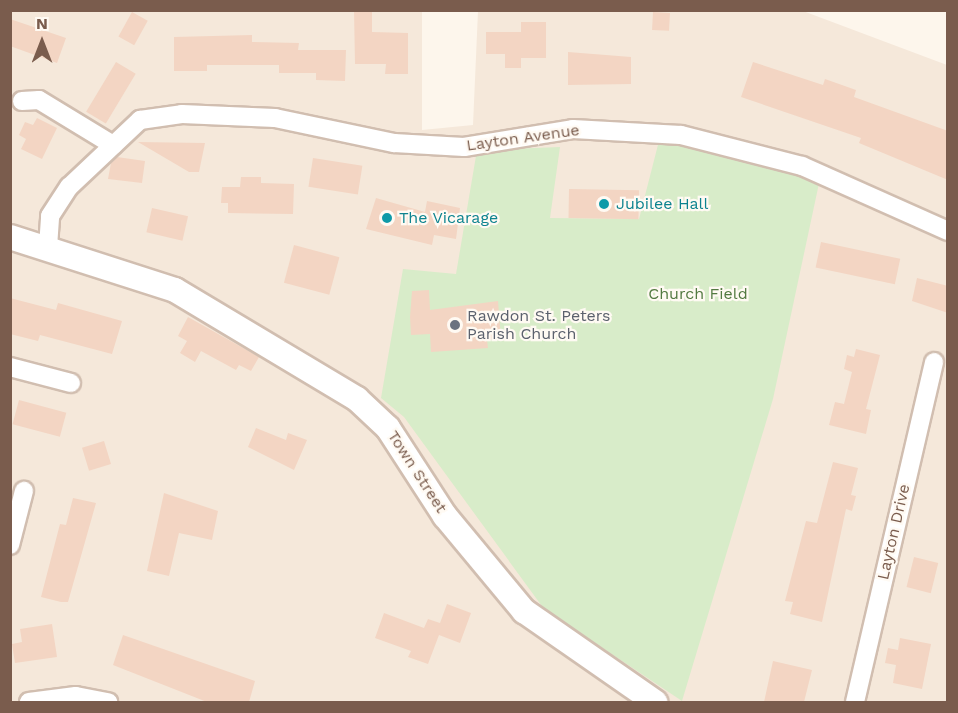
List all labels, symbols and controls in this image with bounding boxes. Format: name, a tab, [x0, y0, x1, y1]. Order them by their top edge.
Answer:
north arrow	[12, 12, 72, 72]
text: N	[36, 14, 48, 33]
street label: Layton Avenue	[465, 121, 581, 155]
place label: Jubilee Hall	[616, 194, 708, 214]
marker: Jubilee Hall	[597, 197, 611, 211]
place label: The Vicarage	[399, 208, 499, 228]
marker: The Vicarage	[380, 211, 394, 225]
park label: Church Field	[648, 284, 748, 304]
place label: Rawdon St. Peters Parish Church	[467, 306, 610, 344]
marker: Rawdon St. Peters Parish Church	[448, 318, 462, 332]
street label: Town Street	[383, 427, 451, 517]
street label: Layton Drive	[874, 482, 914, 582]

